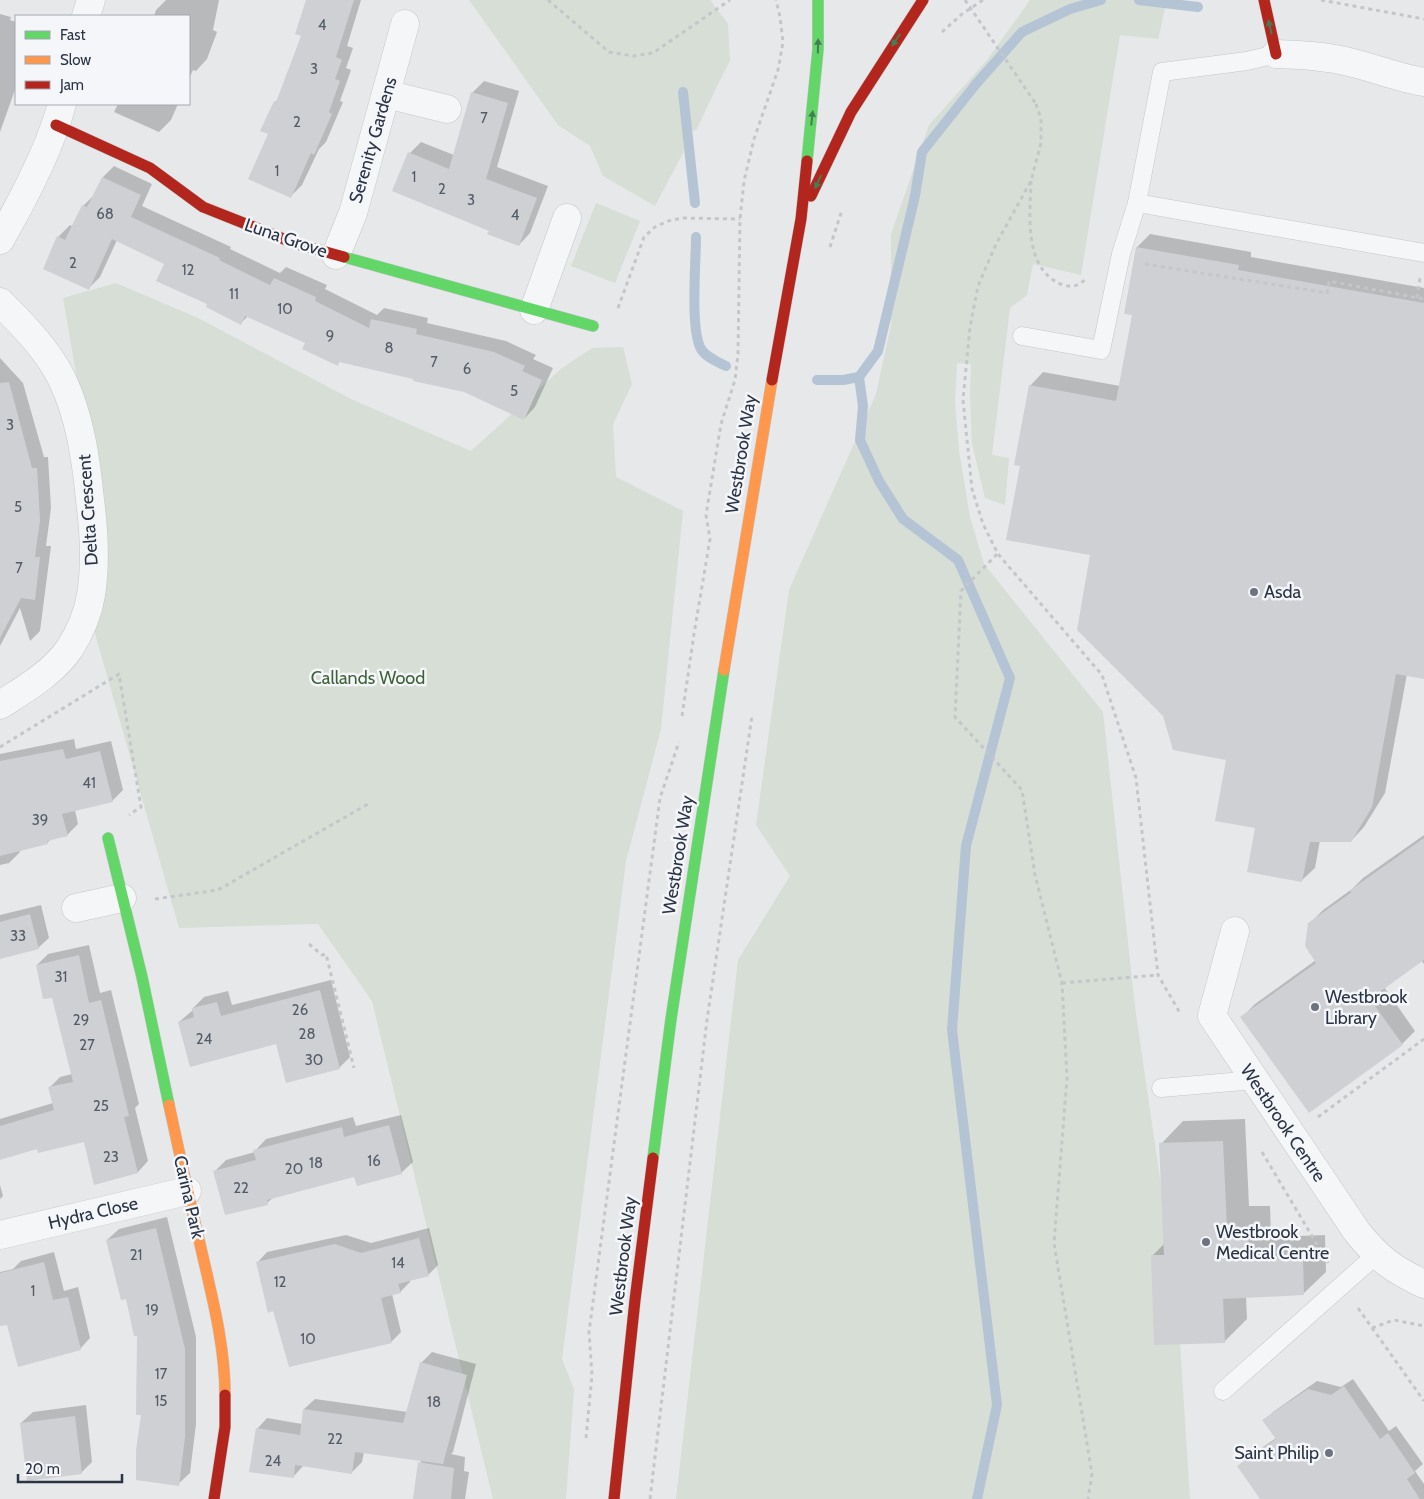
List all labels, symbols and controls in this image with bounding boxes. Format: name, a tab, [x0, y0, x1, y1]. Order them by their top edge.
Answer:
legend	[15, 15, 190, 105]
house number: 4	[318, 16, 327, 34]
one-way arrow	[1266, 20, 1274, 35]
text: Fast	[60, 26, 85, 44]
one-way arrow	[891, 34, 901, 47]
one-way arrow	[814, 37, 822, 53]
text: Slow	[60, 51, 91, 69]
house number: 3	[310, 60, 318, 78]
street label: Serenity Gardens	[344, 74, 402, 206]
text: Jam	[59, 76, 84, 94]
house number: 7	[480, 109, 488, 127]
one-way arrow	[808, 110, 816, 126]
house number: 2	[293, 113, 301, 131]
house number: 1	[275, 162, 279, 180]
house number: 1	[412, 168, 416, 186]
one-way arrow	[813, 175, 821, 189]
house number: 2	[438, 180, 446, 198]
house number: 3	[467, 191, 475, 209]
house number: 68	[96, 205, 114, 223]
house number: 4	[511, 206, 520, 224]
street label: Luna Grove	[242, 214, 330, 262]
house number: 2	[69, 254, 77, 272]
house number: 12	[182, 261, 195, 279]
house number: 11	[229, 285, 239, 303]
house number: 10	[277, 300, 293, 318]
house number: 9	[326, 327, 334, 345]
house number: 8	[384, 339, 394, 357]
house number: 7	[430, 353, 438, 371]
house number: 6	[463, 360, 471, 378]
house number: 5	[510, 382, 518, 400]
street label: Westbrook Way	[721, 393, 761, 515]
house number: 3	[6, 416, 14, 434]
street label: Delta Crescent	[73, 454, 103, 566]
house number: 5	[14, 498, 22, 516]
house number: 7	[15, 559, 23, 577]
place label: Asda	[1264, 581, 1302, 603]
marker: Asda	[1248, 586, 1260, 598]
park label: Callands Wood	[311, 667, 425, 689]
house number: 41	[82, 774, 96, 792]
street label: Westbrook Way	[658, 794, 698, 916]
house number: 39	[32, 811, 48, 829]
house number: 33	[10, 927, 26, 945]
house number: 31	[54, 968, 68, 986]
place label: Westbrook Library	[1325, 986, 1408, 1029]
house number: 26	[292, 1001, 308, 1019]
marker: Westbrook Library	[1309, 1001, 1321, 1013]
house number: 29	[73, 1011, 89, 1029]
house number: 28	[299, 1025, 315, 1043]
house number: 24	[196, 1030, 213, 1048]
house number: 27	[79, 1036, 95, 1054]
house number: 30	[305, 1051, 323, 1069]
street label: Westbrook Centre	[1236, 1060, 1330, 1186]
house number: 25	[93, 1097, 109, 1115]
house number: 23	[103, 1148, 119, 1166]
house number: 16	[367, 1152, 381, 1170]
street label: Carina Park	[169, 1153, 209, 1242]
house number: 18	[309, 1154, 323, 1172]
house number: 20	[285, 1160, 303, 1178]
house number: 22	[233, 1179, 249, 1197]
street label: Hydra Close	[46, 1192, 140, 1234]
street label: Westbrook Way	[605, 1195, 641, 1317]
place label: Westbrook Medical Centre	[1216, 1221, 1329, 1264]
marker: Westbrook Medical Centre	[1200, 1236, 1212, 1248]
house number: 21	[130, 1246, 142, 1264]
house number: 14	[391, 1254, 405, 1272]
house number: 12	[274, 1273, 287, 1291]
house number: 1	[31, 1282, 35, 1300]
house number: 19	[145, 1301, 159, 1319]
house number: 10	[300, 1330, 316, 1348]
house number: 17	[155, 1365, 168, 1383]
house number: 15	[154, 1392, 168, 1410]
house number: 18	[427, 1393, 441, 1411]
house number: 22	[327, 1430, 343, 1448]
place label: Saint Philip	[1234, 1442, 1319, 1464]
marker: Saint Philip	[1323, 1447, 1335, 1459]
scale bar	[18, 1452, 121, 1484]
house number: 24	[265, 1452, 282, 1470]
text: 20 m	[25, 1460, 60, 1478]

